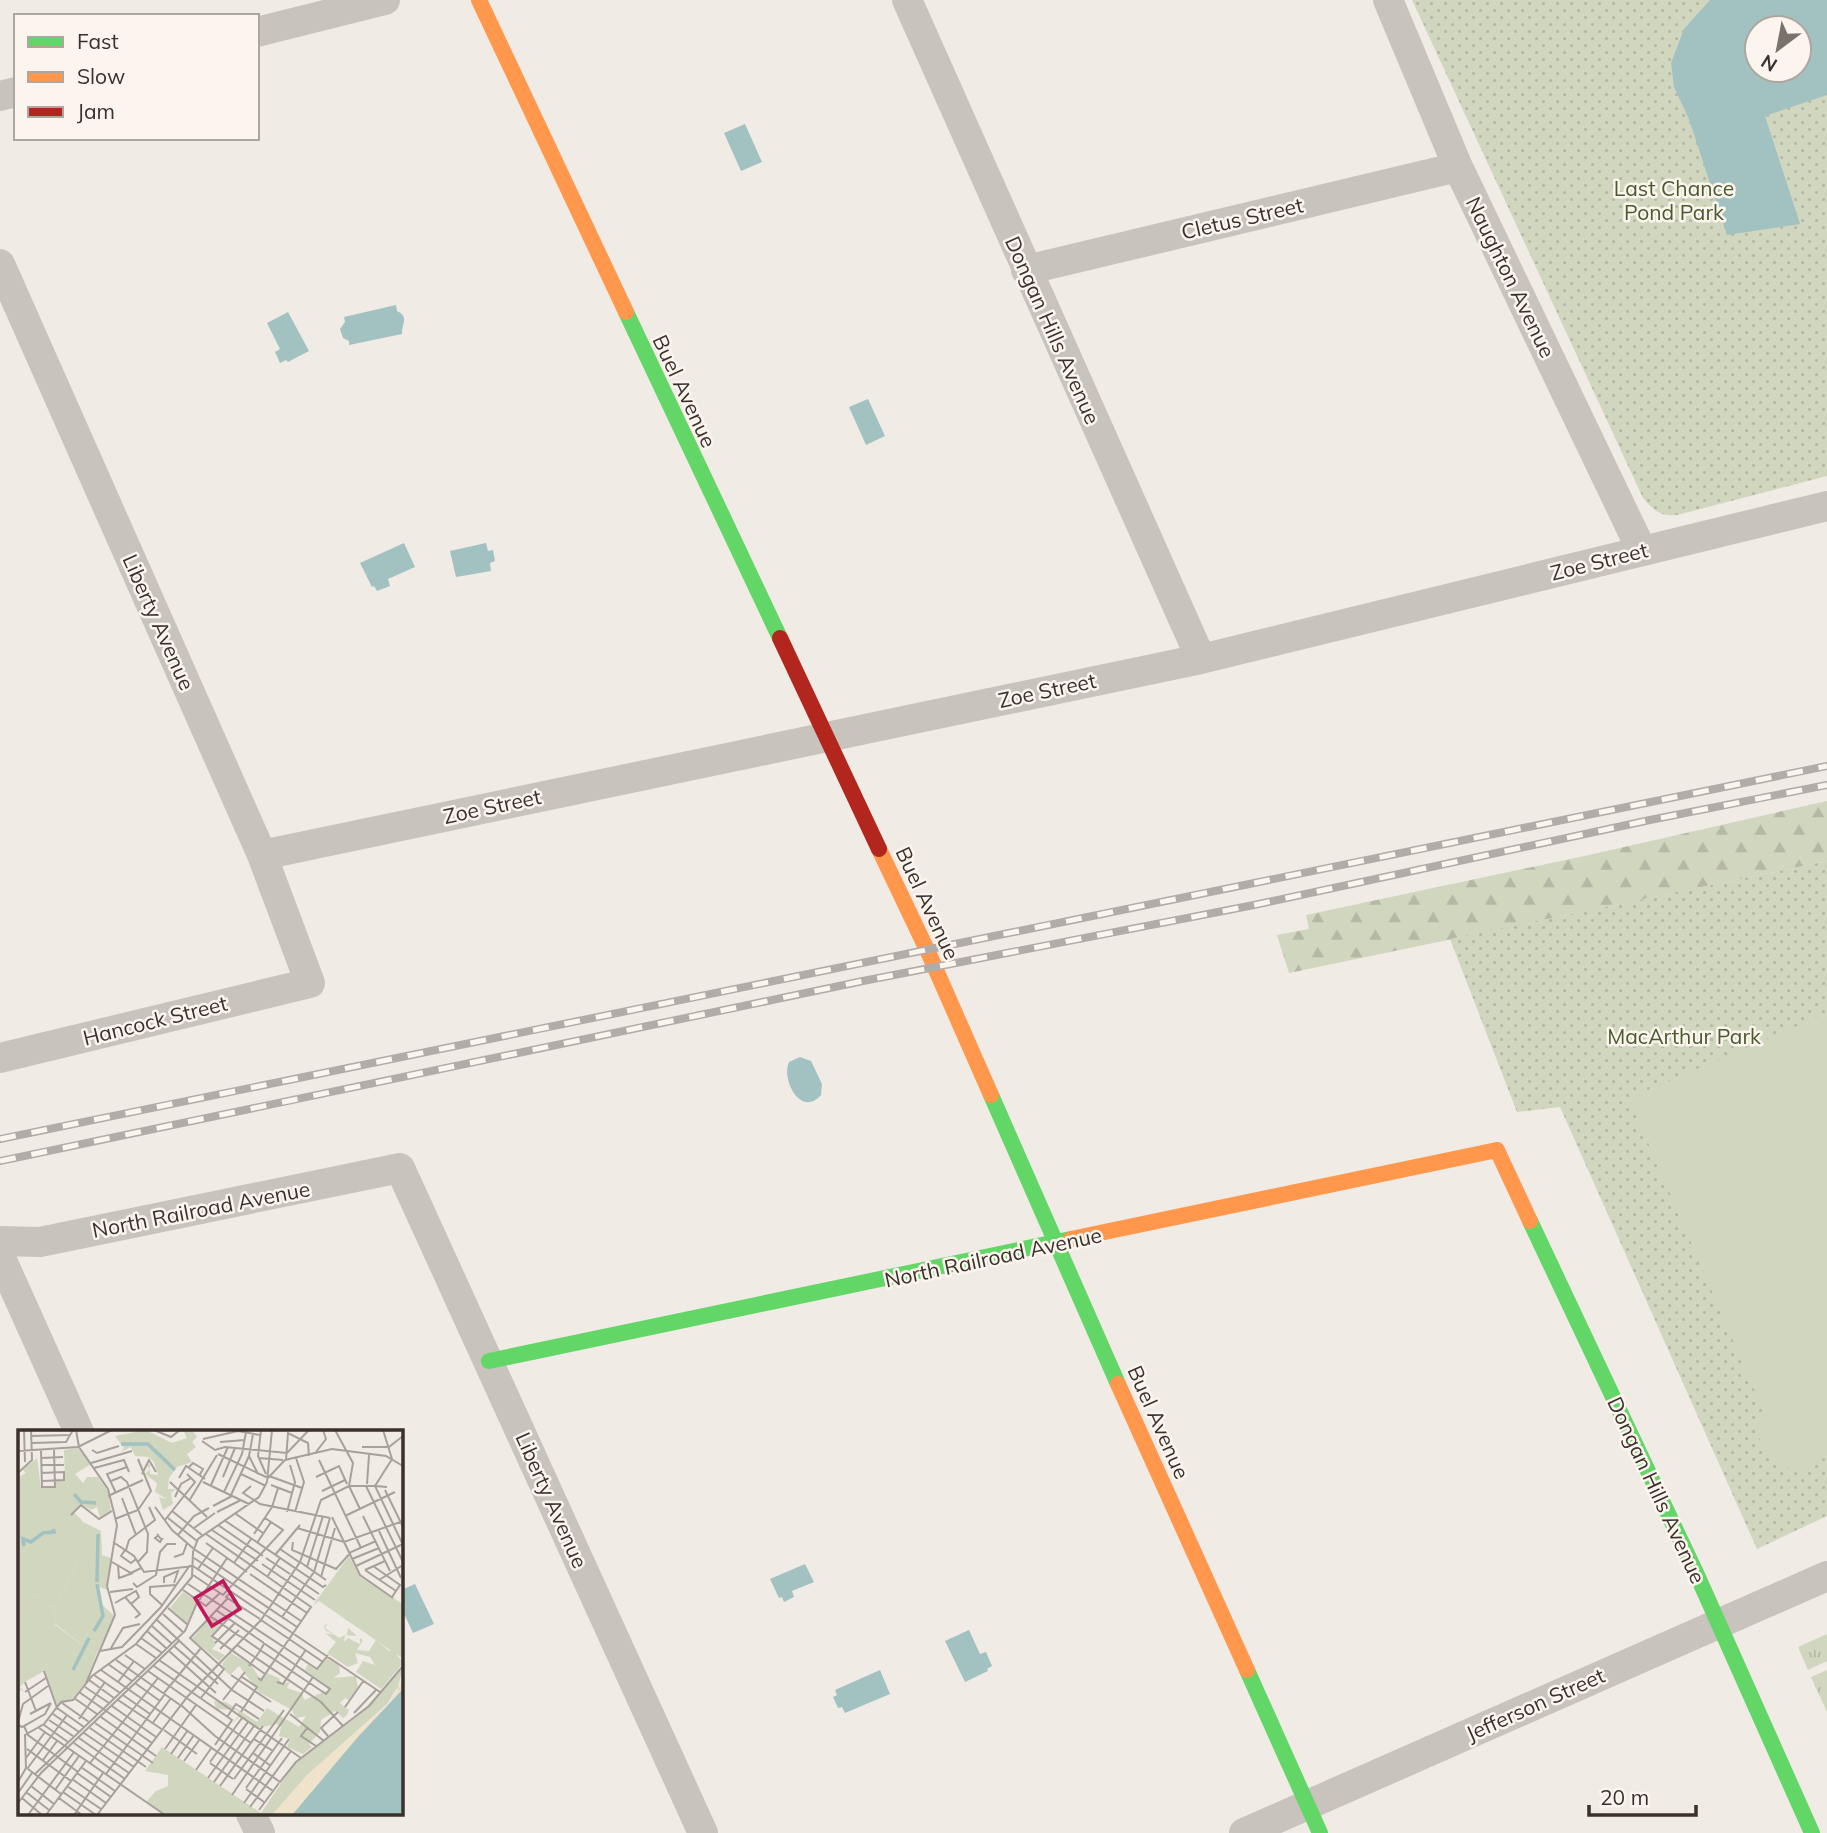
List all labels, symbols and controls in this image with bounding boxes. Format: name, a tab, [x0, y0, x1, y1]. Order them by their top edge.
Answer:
legend	[14, 14, 259, 140]
north arrow	[1743, 14, 1813, 84]
text: Fast	[77, 28, 119, 54]
text: N	[1757, 49, 1781, 77]
text: Slow	[77, 63, 125, 89]
text: Jam	[77, 98, 115, 124]
park label: Last Chance Pond Park	[1614, 175, 1734, 225]
street label: Cletus Street	[1179, 191, 1305, 245]
street label: Naughton Avenue	[1461, 192, 1561, 362]
street label: Dongan Hills Avenue	[1000, 232, 1106, 428]
street label: Buel Avenue	[648, 330, 722, 452]
street label: Zoe Street	[1548, 536, 1650, 586]
street label: Liberty Avenue	[117, 550, 201, 694]
street label: Zoe Street	[996, 667, 1098, 713]
street label: Zoe Street	[441, 783, 543, 829]
street label: Buel Avenue	[891, 842, 965, 964]
street label: Hancock Street	[80, 989, 230, 1051]
park label: MacArthur Park	[1607, 1023, 1761, 1049]
street label: North Railroad Avenue	[90, 1175, 312, 1243]
street label: North Railroad Avenue	[882, 1221, 1104, 1293]
street label: Buel Avenue	[1122, 1361, 1196, 1483]
street label: Dongan Hills Avenue	[1602, 1392, 1712, 1588]
street label: Liberty Avenue	[510, 1428, 594, 1572]
inset map	[18, 1430, 402, 1815]
street label: Jefferson Street	[1462, 1662, 1608, 1746]
scale bar	[1589, 1773, 1696, 1817]
text: 20 m	[1600, 1784, 1649, 1810]

